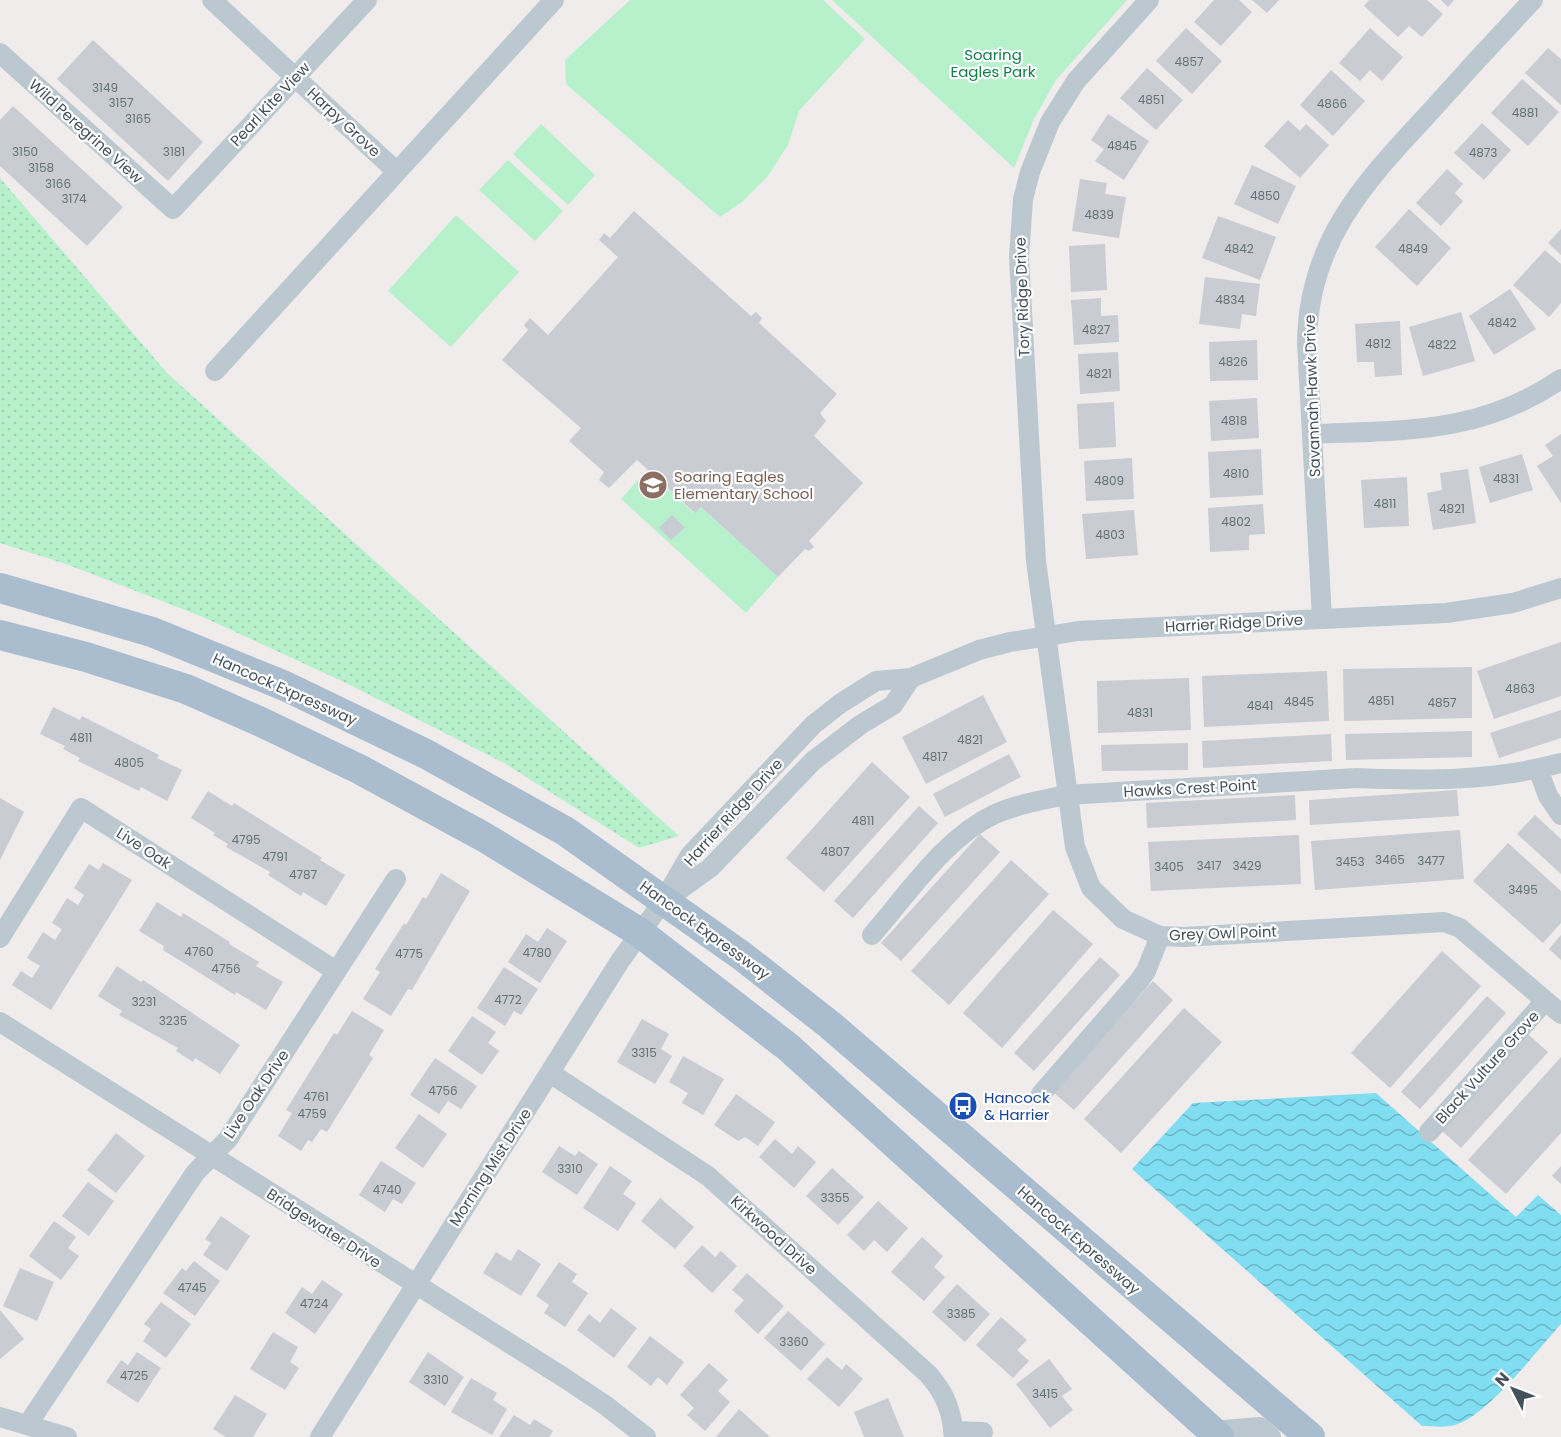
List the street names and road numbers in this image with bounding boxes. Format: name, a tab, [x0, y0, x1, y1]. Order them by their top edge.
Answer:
street label: Pearl Kite View	[225, 57, 315, 151]
street label: Wild Peregrine View	[24, 74, 148, 188]
street label: Harpy Grove	[303, 83, 385, 161]
street label: Tory Ridge Drive	[1009, 237, 1035, 357]
street label: Savannah Hawk Drive	[1299, 314, 1325, 478]
street label: Harrier Ridge Drive	[1164, 609, 1304, 637]
street label: Hancock Expressway	[209, 648, 361, 731]
street label: Harrier Ridge Drive	[679, 754, 787, 870]
street label: Hawks Crest Point	[1123, 774, 1257, 802]
street label: Live Oak	[112, 822, 176, 874]
street label: Hancock Expressway	[636, 876, 775, 985]
street label: Grey Owl Point	[1169, 921, 1277, 945]
street label: Black Vulture Grove	[1430, 1006, 1544, 1128]
street label: Live Oak Drive	[218, 1045, 294, 1143]
street label: Morning Mist Drive	[444, 1104, 536, 1230]
street label: Hancock Expressway	[1013, 1181, 1145, 1299]
street label: Bridgewater Drive	[263, 1183, 385, 1273]
street label: Kirkwood Drive	[726, 1191, 822, 1279]

